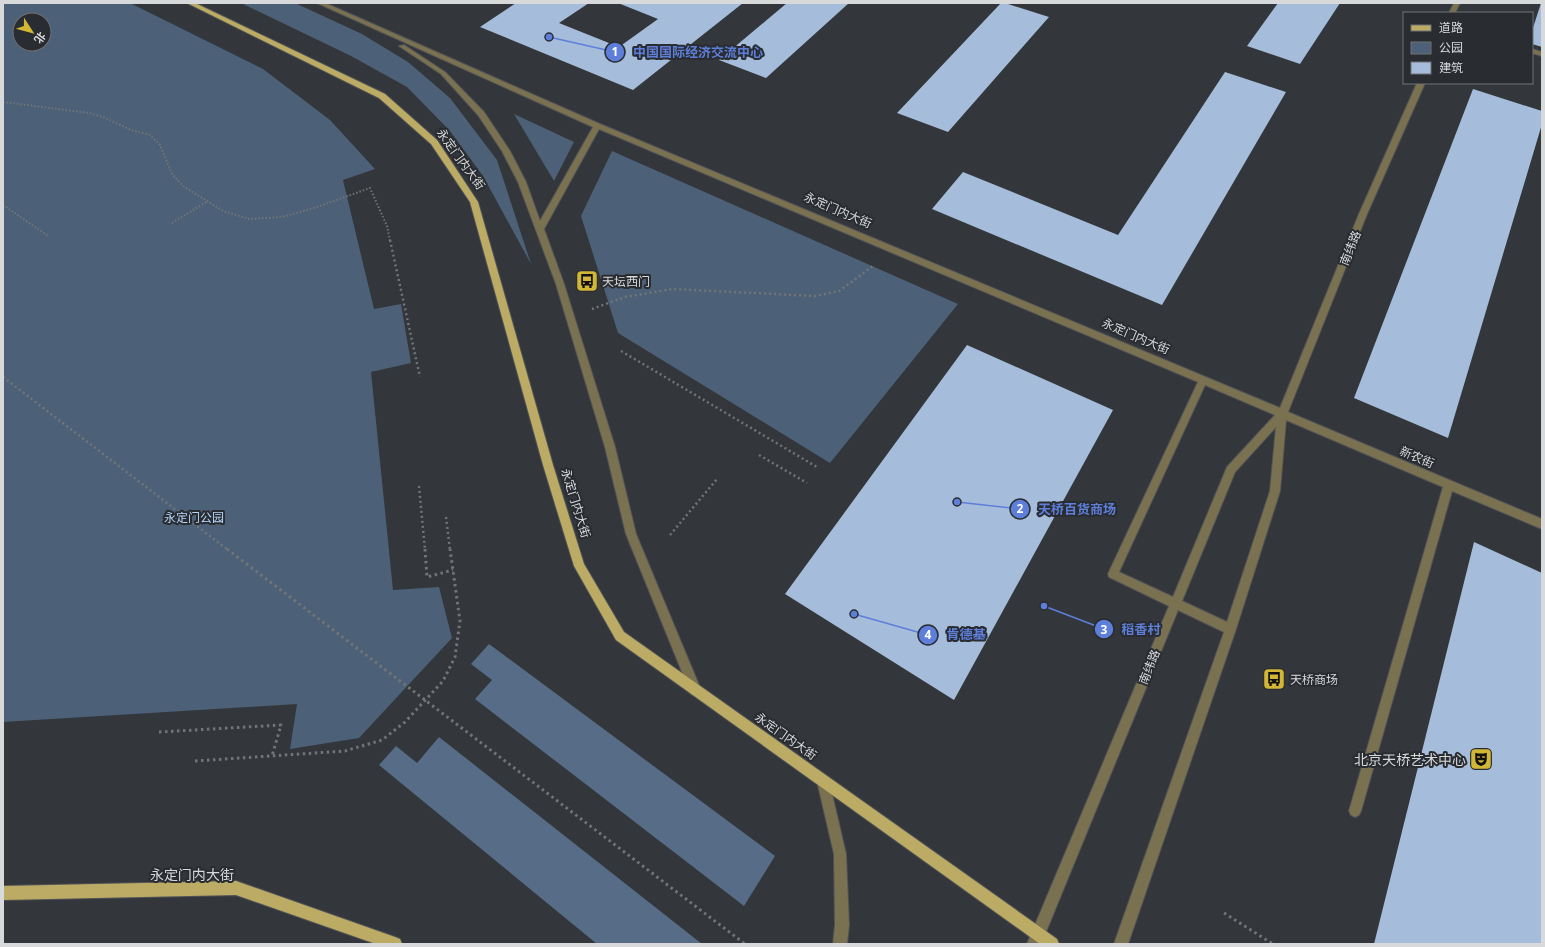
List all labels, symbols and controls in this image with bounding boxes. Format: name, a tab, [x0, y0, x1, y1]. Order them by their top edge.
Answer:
north arrow	[12, 12, 52, 52]
legend	[1403, 12, 1533, 84]
text: 道路	[1439, 19, 1463, 36]
text: 北	[31, 29, 50, 47]
text: 公园	[1439, 39, 1463, 56]
callout: 中国国际经济交流中心	[605, 40, 771, 65]
text: 1	[612, 43, 618, 60]
text: 中国国际经济交流中心	[633, 43, 763, 61]
text: 建筑	[1439, 59, 1463, 76]
street label: 永定门内大街	[433, 125, 489, 193]
street label: 永定门内大街	[802, 188, 874, 232]
street label: 南纬路	[1335, 228, 1365, 268]
bus stop icon: 天坛西门	[574, 268, 600, 294]
place label: 天坛西门	[602, 273, 650, 290]
street label: 永定门内大街	[1100, 314, 1172, 358]
street label: 新农街	[1397, 442, 1437, 472]
street label: 永定门内大街	[557, 466, 595, 540]
callout: 天桥百货商场	[1010, 497, 1124, 522]
text: 2	[1017, 500, 1024, 517]
text: 天桥百货商场	[1038, 500, 1116, 518]
park label: 永定门公园	[164, 509, 224, 526]
callout: 稻香村	[1094, 617, 1169, 642]
text: 稻香村	[1121, 620, 1161, 638]
text: 3	[1101, 621, 1108, 638]
callout: 肯德基	[918, 622, 993, 647]
text: 肯德基	[946, 625, 986, 643]
text: 4	[925, 626, 932, 643]
street label: 南纬路	[1134, 647, 1164, 687]
bus stop icon: 天桥商场	[1261, 666, 1287, 692]
place label: 天桥商场	[1290, 671, 1338, 688]
street label: 永定门内大街	[752, 708, 820, 764]
theatre icon: 北京天桥艺术中心	[1468, 746, 1494, 772]
place label: 北京天桥艺术中心	[1354, 750, 1466, 769]
street label: 永定门内大街	[150, 865, 234, 884]

